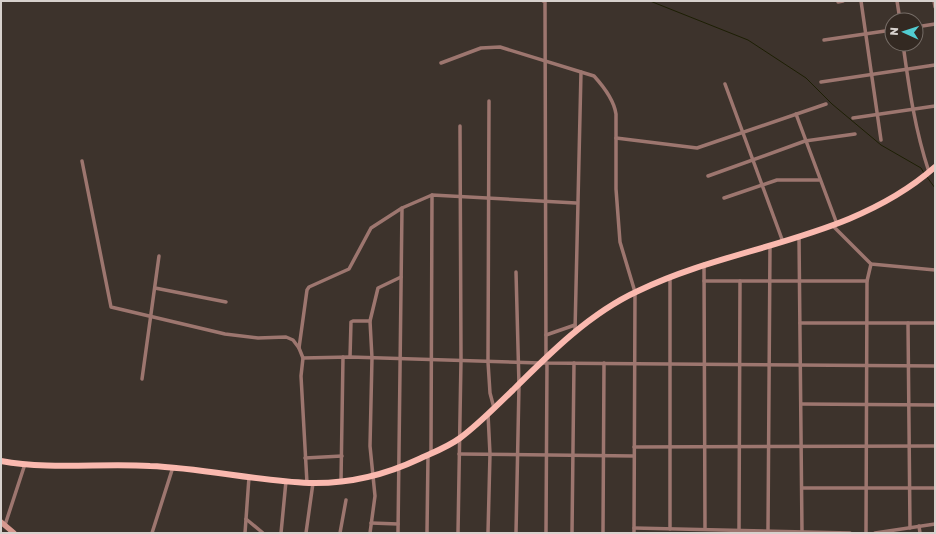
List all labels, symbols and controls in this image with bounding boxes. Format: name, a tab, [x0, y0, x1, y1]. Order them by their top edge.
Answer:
north arrow	[884, 12, 924, 52]
text: N	[887, 27, 900, 36]

